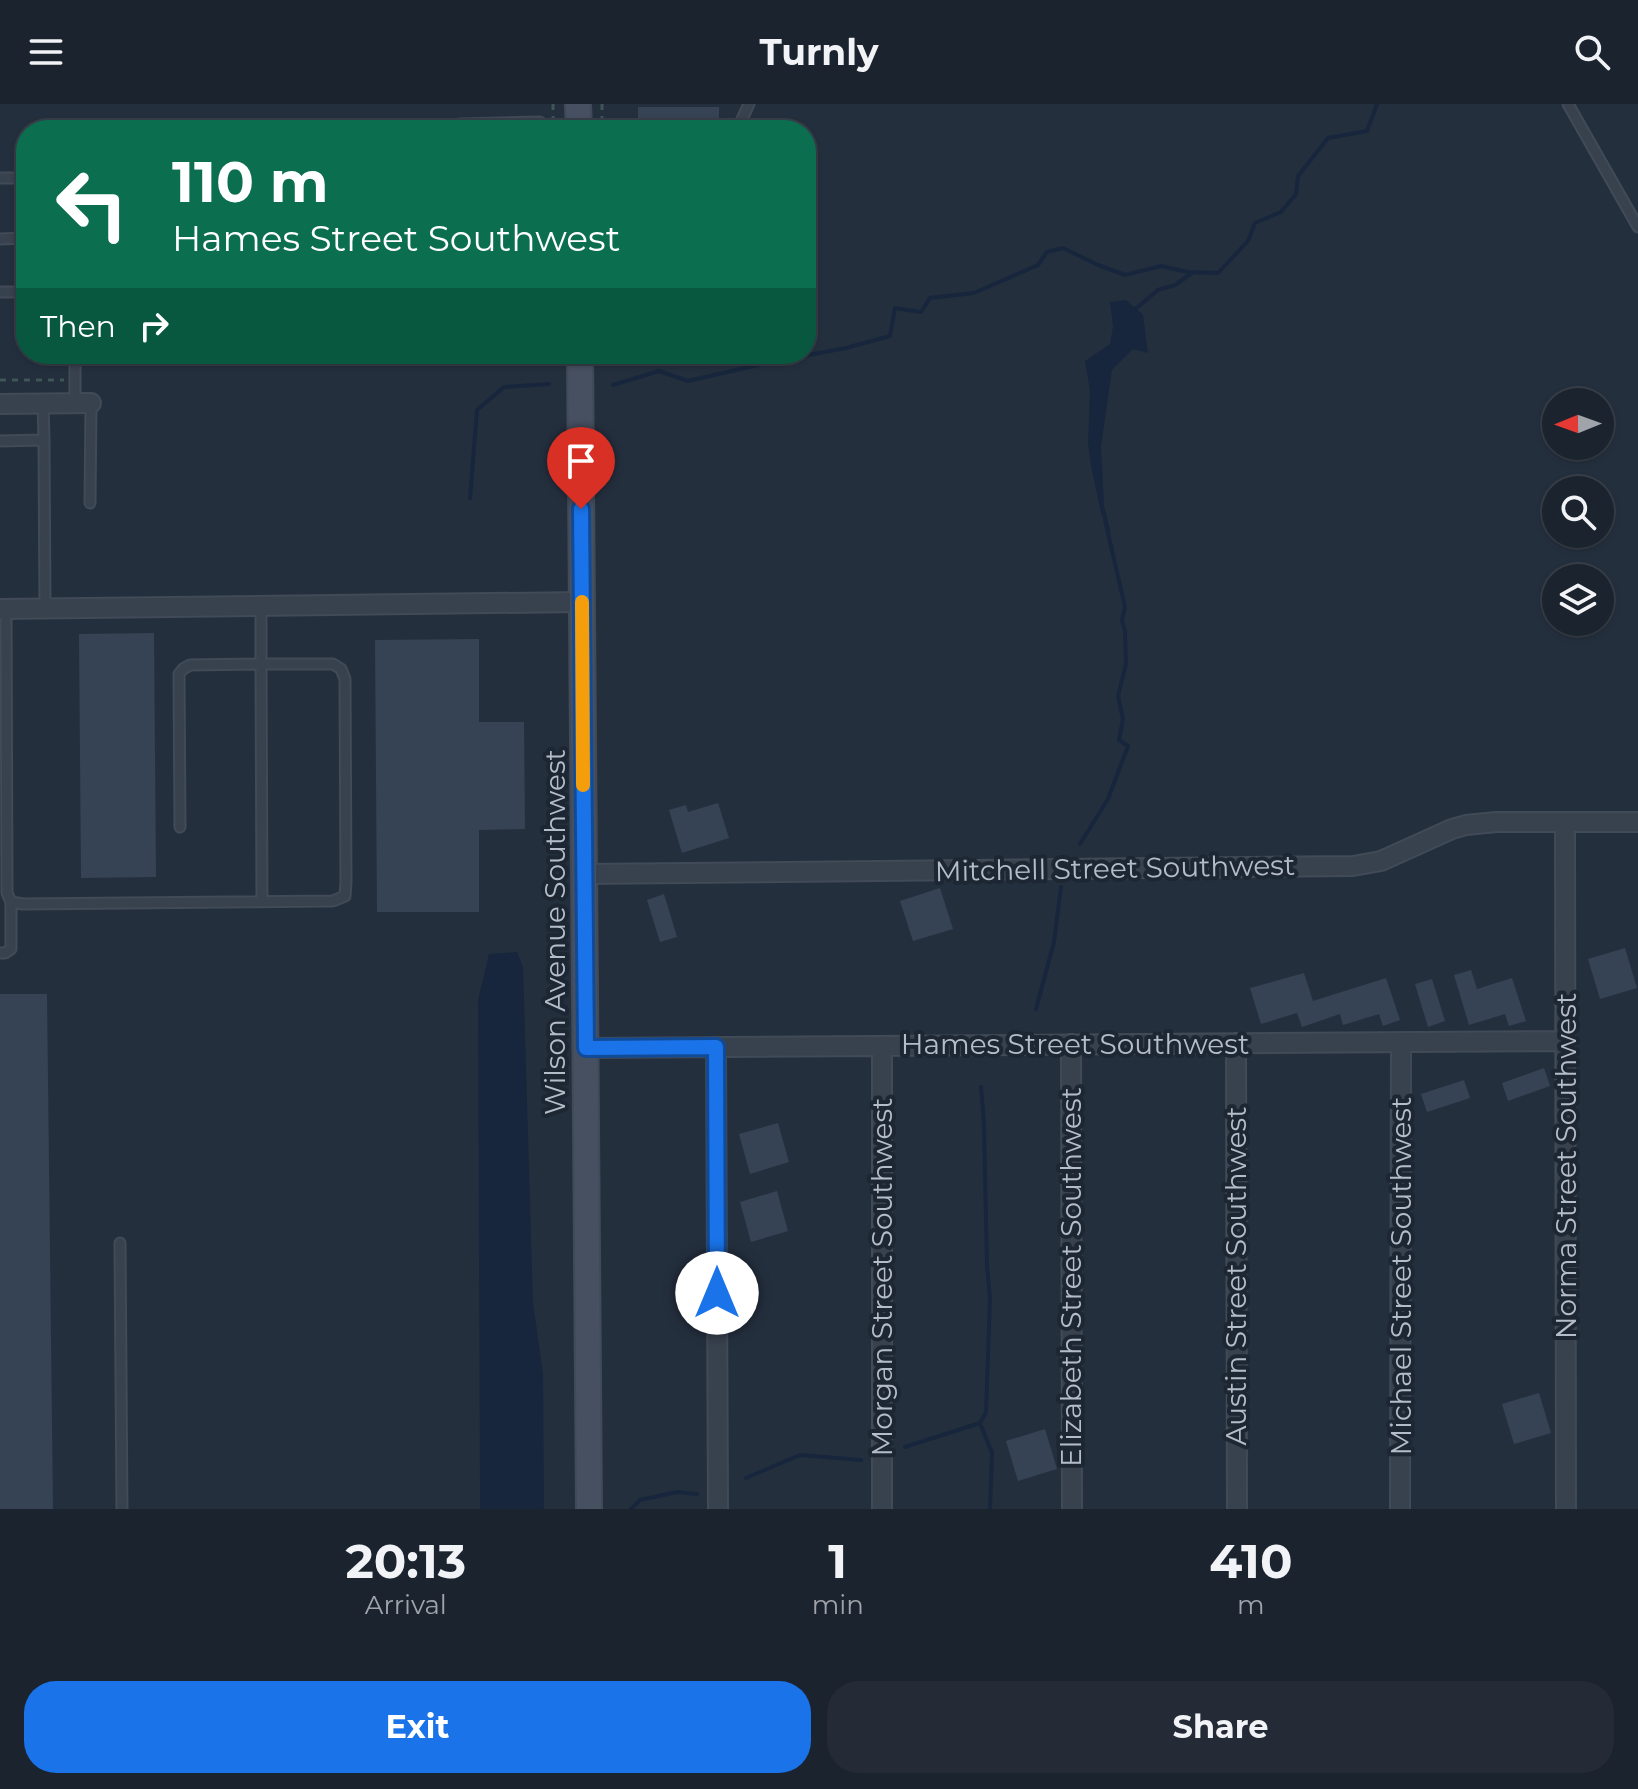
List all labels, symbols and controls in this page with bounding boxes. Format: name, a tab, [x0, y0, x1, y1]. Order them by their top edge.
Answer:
icon: menu	[24, 30, 68, 74]
text: Turnly	[759, 30, 879, 74]
icon: search	[1570, 30, 1614, 74]
text: 110 m	[172, 148, 329, 216]
icon: left	[40, 152, 144, 256]
text: Hames Street Southwest	[172, 216, 620, 260]
icon: right	[132, 304, 176, 348]
text: Then	[40, 308, 116, 345]
north arrow	[1542, 388, 1614, 460]
map controls	[1542, 388, 1614, 636]
pin	[547, 427, 615, 509]
icon: arrive	[559, 439, 603, 483]
button: search	[1542, 476, 1614, 548]
button: layers	[1542, 564, 1614, 636]
street label: Wilson Avenue Southwest	[538, 749, 572, 1115]
street label: Mitchell Street Southwest	[935, 848, 1295, 888]
street label: Norma Street Southwest	[1549, 993, 1583, 1339]
street label: Hames Street Southwest	[901, 1027, 1249, 1061]
street label: Elizabeth Street Southwest	[1054, 1087, 1088, 1467]
street label: Michael Street Southwest	[1384, 1097, 1418, 1455]
street label: Morgan Street Southwest	[865, 1098, 899, 1456]
street label: Austin Street Southwest	[1219, 1106, 1253, 1446]
position arrow	[675, 1251, 759, 1335]
text: 20:13	[345, 1532, 466, 1590]
text: 1	[828, 1532, 847, 1590]
text: 410	[1209, 1532, 1293, 1590]
text: Arrival	[365, 1589, 447, 1621]
text: min	[812, 1589, 864, 1621]
text: m	[1237, 1589, 1265, 1621]
button: Exit	[24, 1681, 811, 1773]
button: Share	[827, 1681, 1614, 1773]

